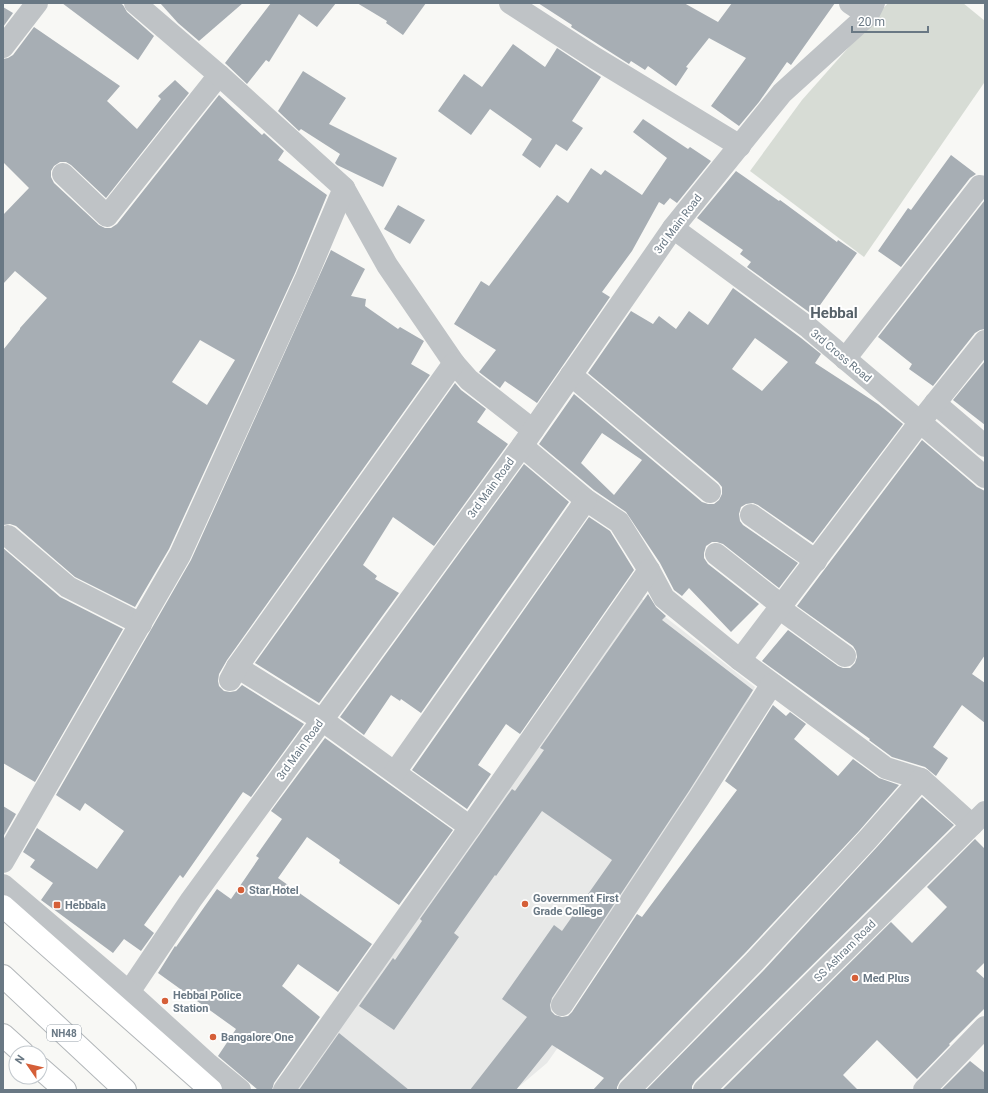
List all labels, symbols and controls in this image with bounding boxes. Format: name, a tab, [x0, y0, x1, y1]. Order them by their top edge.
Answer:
scale bar	[852, 8, 928, 34]
text: 20 m	[858, 15, 885, 29]
street label: 3rd Main Road	[651, 192, 705, 256]
district label: Hebbal	[810, 304, 858, 322]
street label: 3rd Cross Road	[808, 327, 874, 385]
street label: 3rd Main Road	[465, 455, 517, 521]
street label: 3rd Main Road	[274, 717, 326, 783]
place label: Star Hotel	[249, 884, 299, 897]
marker: Star Hotel	[236, 885, 246, 895]
place label: Government First Grade College	[533, 892, 619, 918]
place label: Hebbala	[65, 899, 106, 912]
marker: Government First Grade College	[520, 899, 530, 909]
marker: Hebbala	[52, 900, 62, 910]
street label: SS Ashram Road	[811, 917, 879, 985]
place label: Med Plus	[863, 972, 910, 985]
marker: Med Plus	[850, 973, 860, 983]
place label: Hebbal Police Station	[173, 989, 241, 1015]
marker: Hebbal Police Station	[160, 996, 170, 1006]
road number: NH48	[47, 1025, 81, 1041]
place label: Bangalore One	[221, 1031, 294, 1044]
marker: Bangalore One	[208, 1032, 218, 1042]
north arrow	[8, 1045, 48, 1085]
text: N	[13, 1053, 28, 1067]

